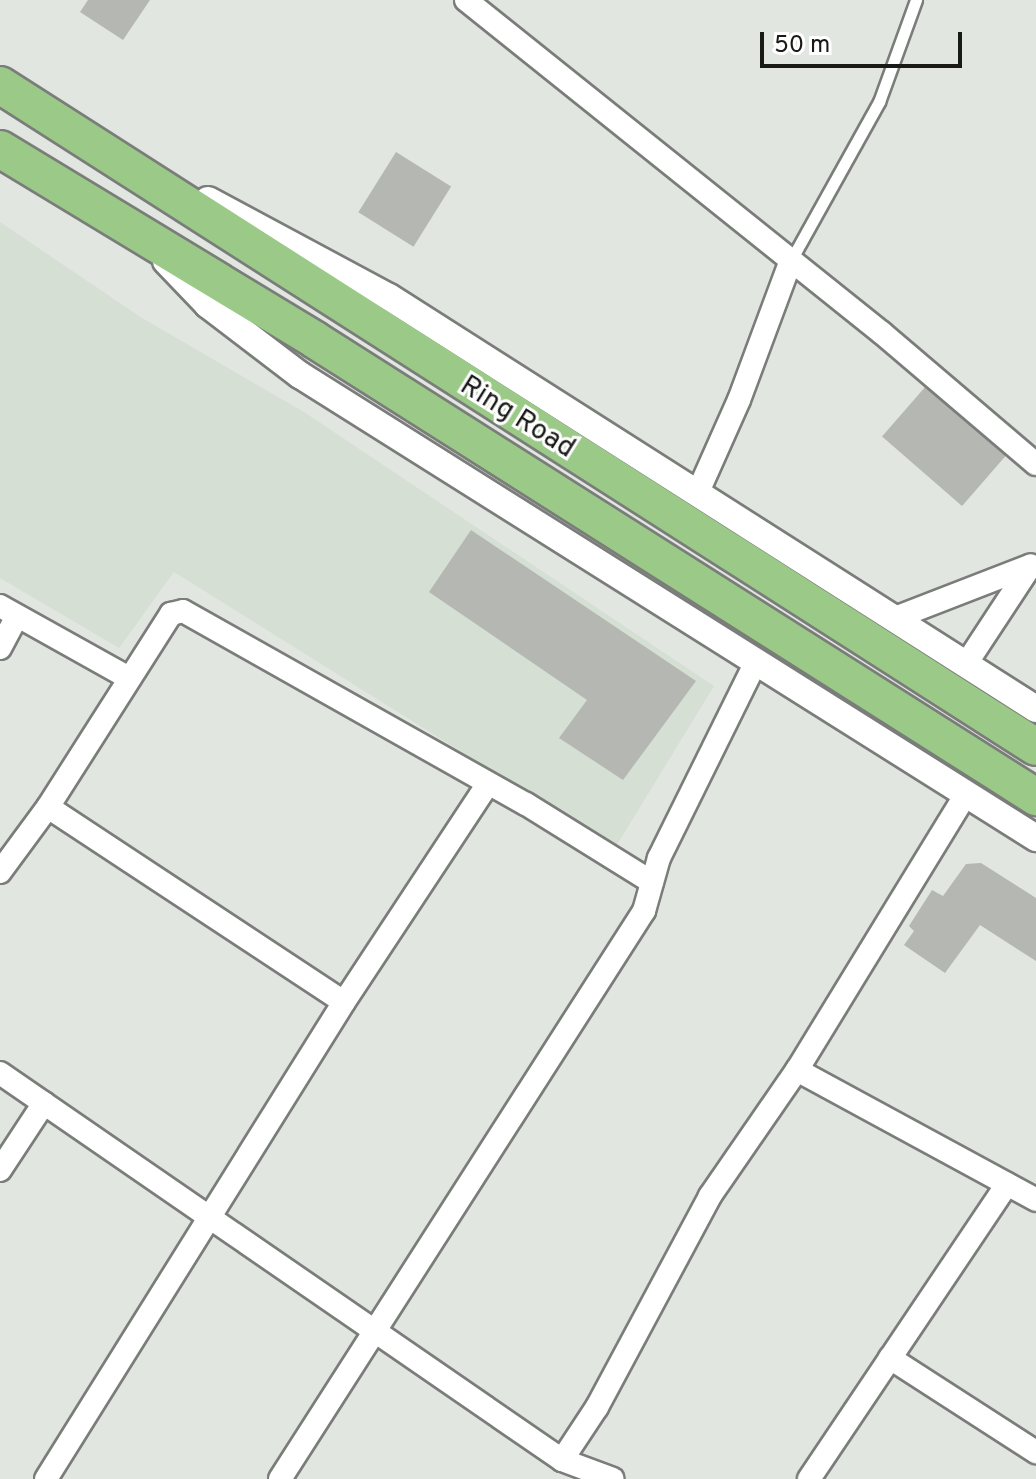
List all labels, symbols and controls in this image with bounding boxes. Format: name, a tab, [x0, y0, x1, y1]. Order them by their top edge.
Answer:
scale bar	[764, 16, 966, 66]
text: 50 m	[774, 31, 830, 61]
street label: Ring Road	[453, 370, 581, 466]

